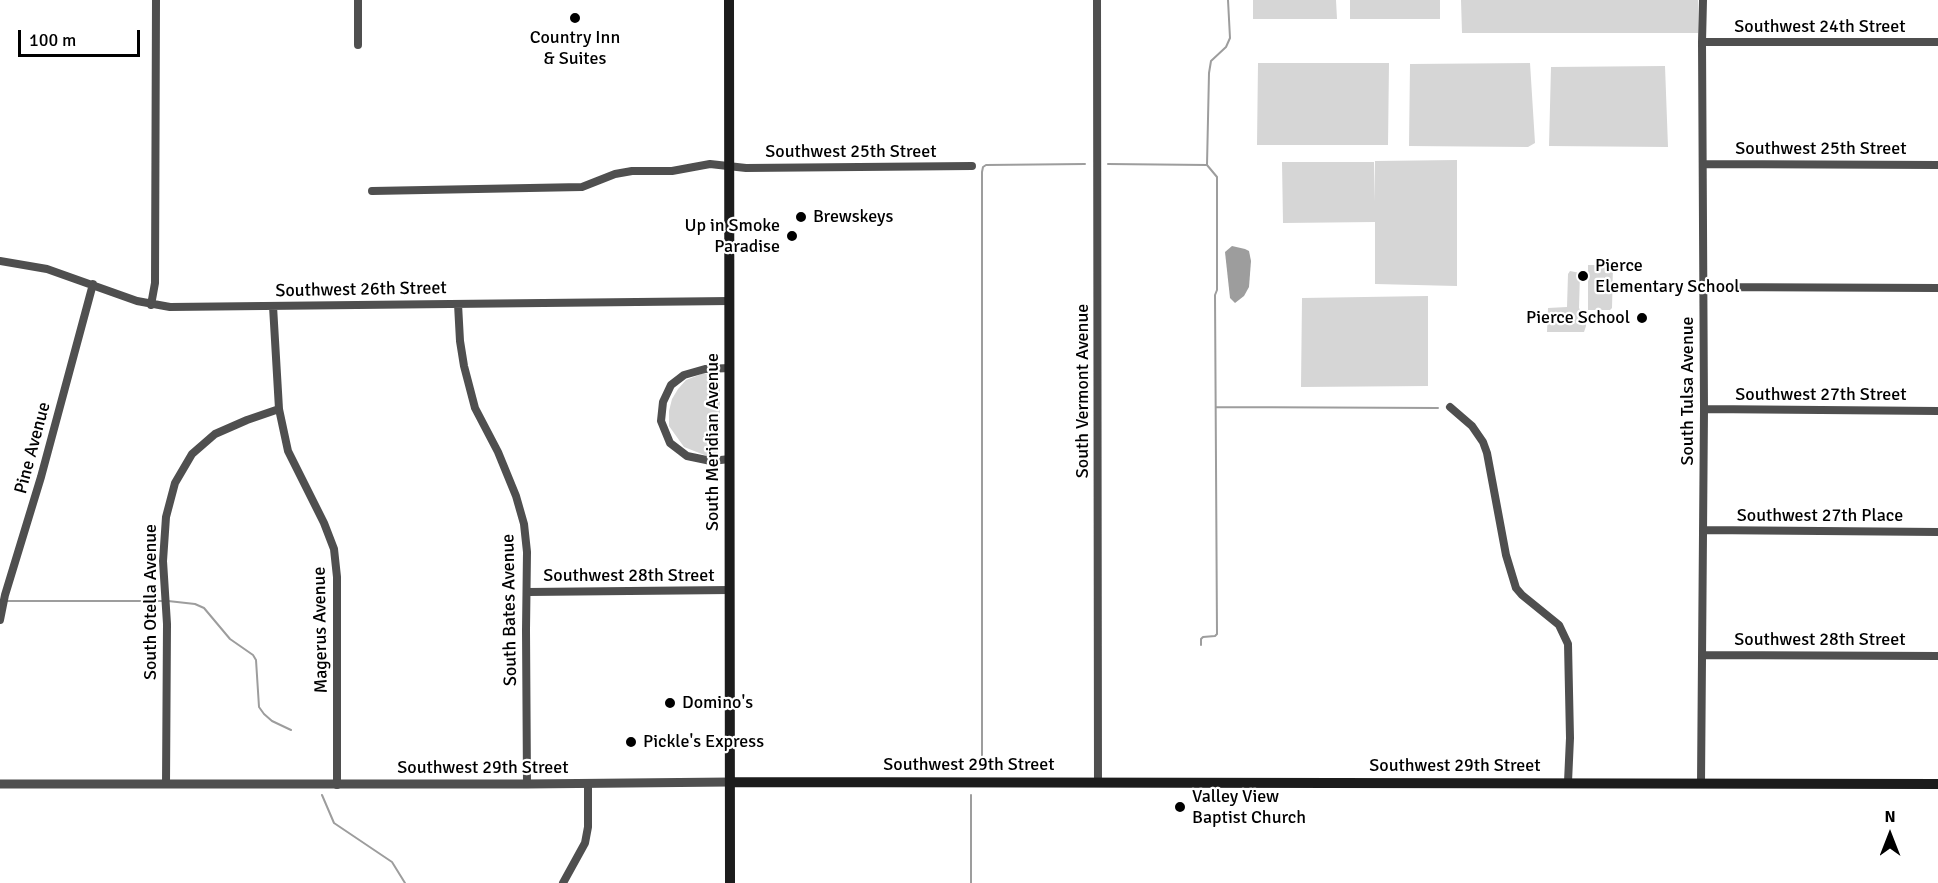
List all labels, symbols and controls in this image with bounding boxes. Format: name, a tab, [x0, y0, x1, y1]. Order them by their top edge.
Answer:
marker: Country Inn & Suites	[568, 11, 582, 25]
street label: Southwest 24th Street	[1734, 16, 1906, 38]
scale bar	[21, 18, 142, 56]
place label: Country Inn & Suites	[530, 27, 620, 70]
text: 100 m	[29, 29, 76, 51]
street label: Southwest 25th Street	[1735, 138, 1907, 160]
street label: Southwest 25th Street	[765, 141, 937, 163]
place label: Brewskeys	[813, 206, 893, 228]
marker: Brewskeys	[794, 210, 808, 224]
place label: Up in Smoke Paradise	[684, 215, 780, 258]
marker: Up in Smoke Paradise	[785, 229, 799, 243]
place label: Pierce Elementary School	[1595, 255, 1740, 298]
marker: Pierce Elementary School	[1576, 269, 1590, 283]
street label: Southwest 26th Street	[275, 278, 447, 302]
street label: South Vermont Avenue	[1072, 304, 1094, 478]
place label: Pierce School	[1526, 307, 1630, 329]
marker: Pierce School	[1635, 311, 1649, 325]
street label: South Tulsa Avenue	[1677, 316, 1699, 466]
street label: South Meridian Avenue	[702, 353, 724, 531]
street label: Southwest 27th Street	[1735, 384, 1907, 406]
street label: Pine Avenue	[10, 400, 56, 496]
street label: Southwest 27th Place	[1737, 505, 1903, 527]
street label: South Otella Avenue	[140, 524, 162, 680]
street label: South Bates Avenue	[498, 534, 522, 686]
street label: Southwest 28th Street	[543, 565, 715, 587]
street label: Magerus Avenue	[309, 566, 333, 694]
street label: Southwest 28th Street	[1734, 629, 1906, 651]
place label: Domino's	[682, 692, 753, 714]
marker: Domino's	[663, 696, 677, 710]
place label: Pickle's Express	[643, 731, 764, 753]
marker: Pickle's Express	[624, 735, 638, 749]
street label: Southwest 29th Street	[883, 754, 1055, 776]
street label: Southwest 29th Street	[1369, 755, 1541, 777]
street label: Southwest 29th Street	[397, 757, 569, 779]
place label: Valley View Baptist Church	[1192, 786, 1306, 828]
marker: Valley View Baptist Church	[1173, 800, 1187, 814]
north arrow	[1860, 805, 1920, 865]
text: N	[1884, 807, 1896, 827]

